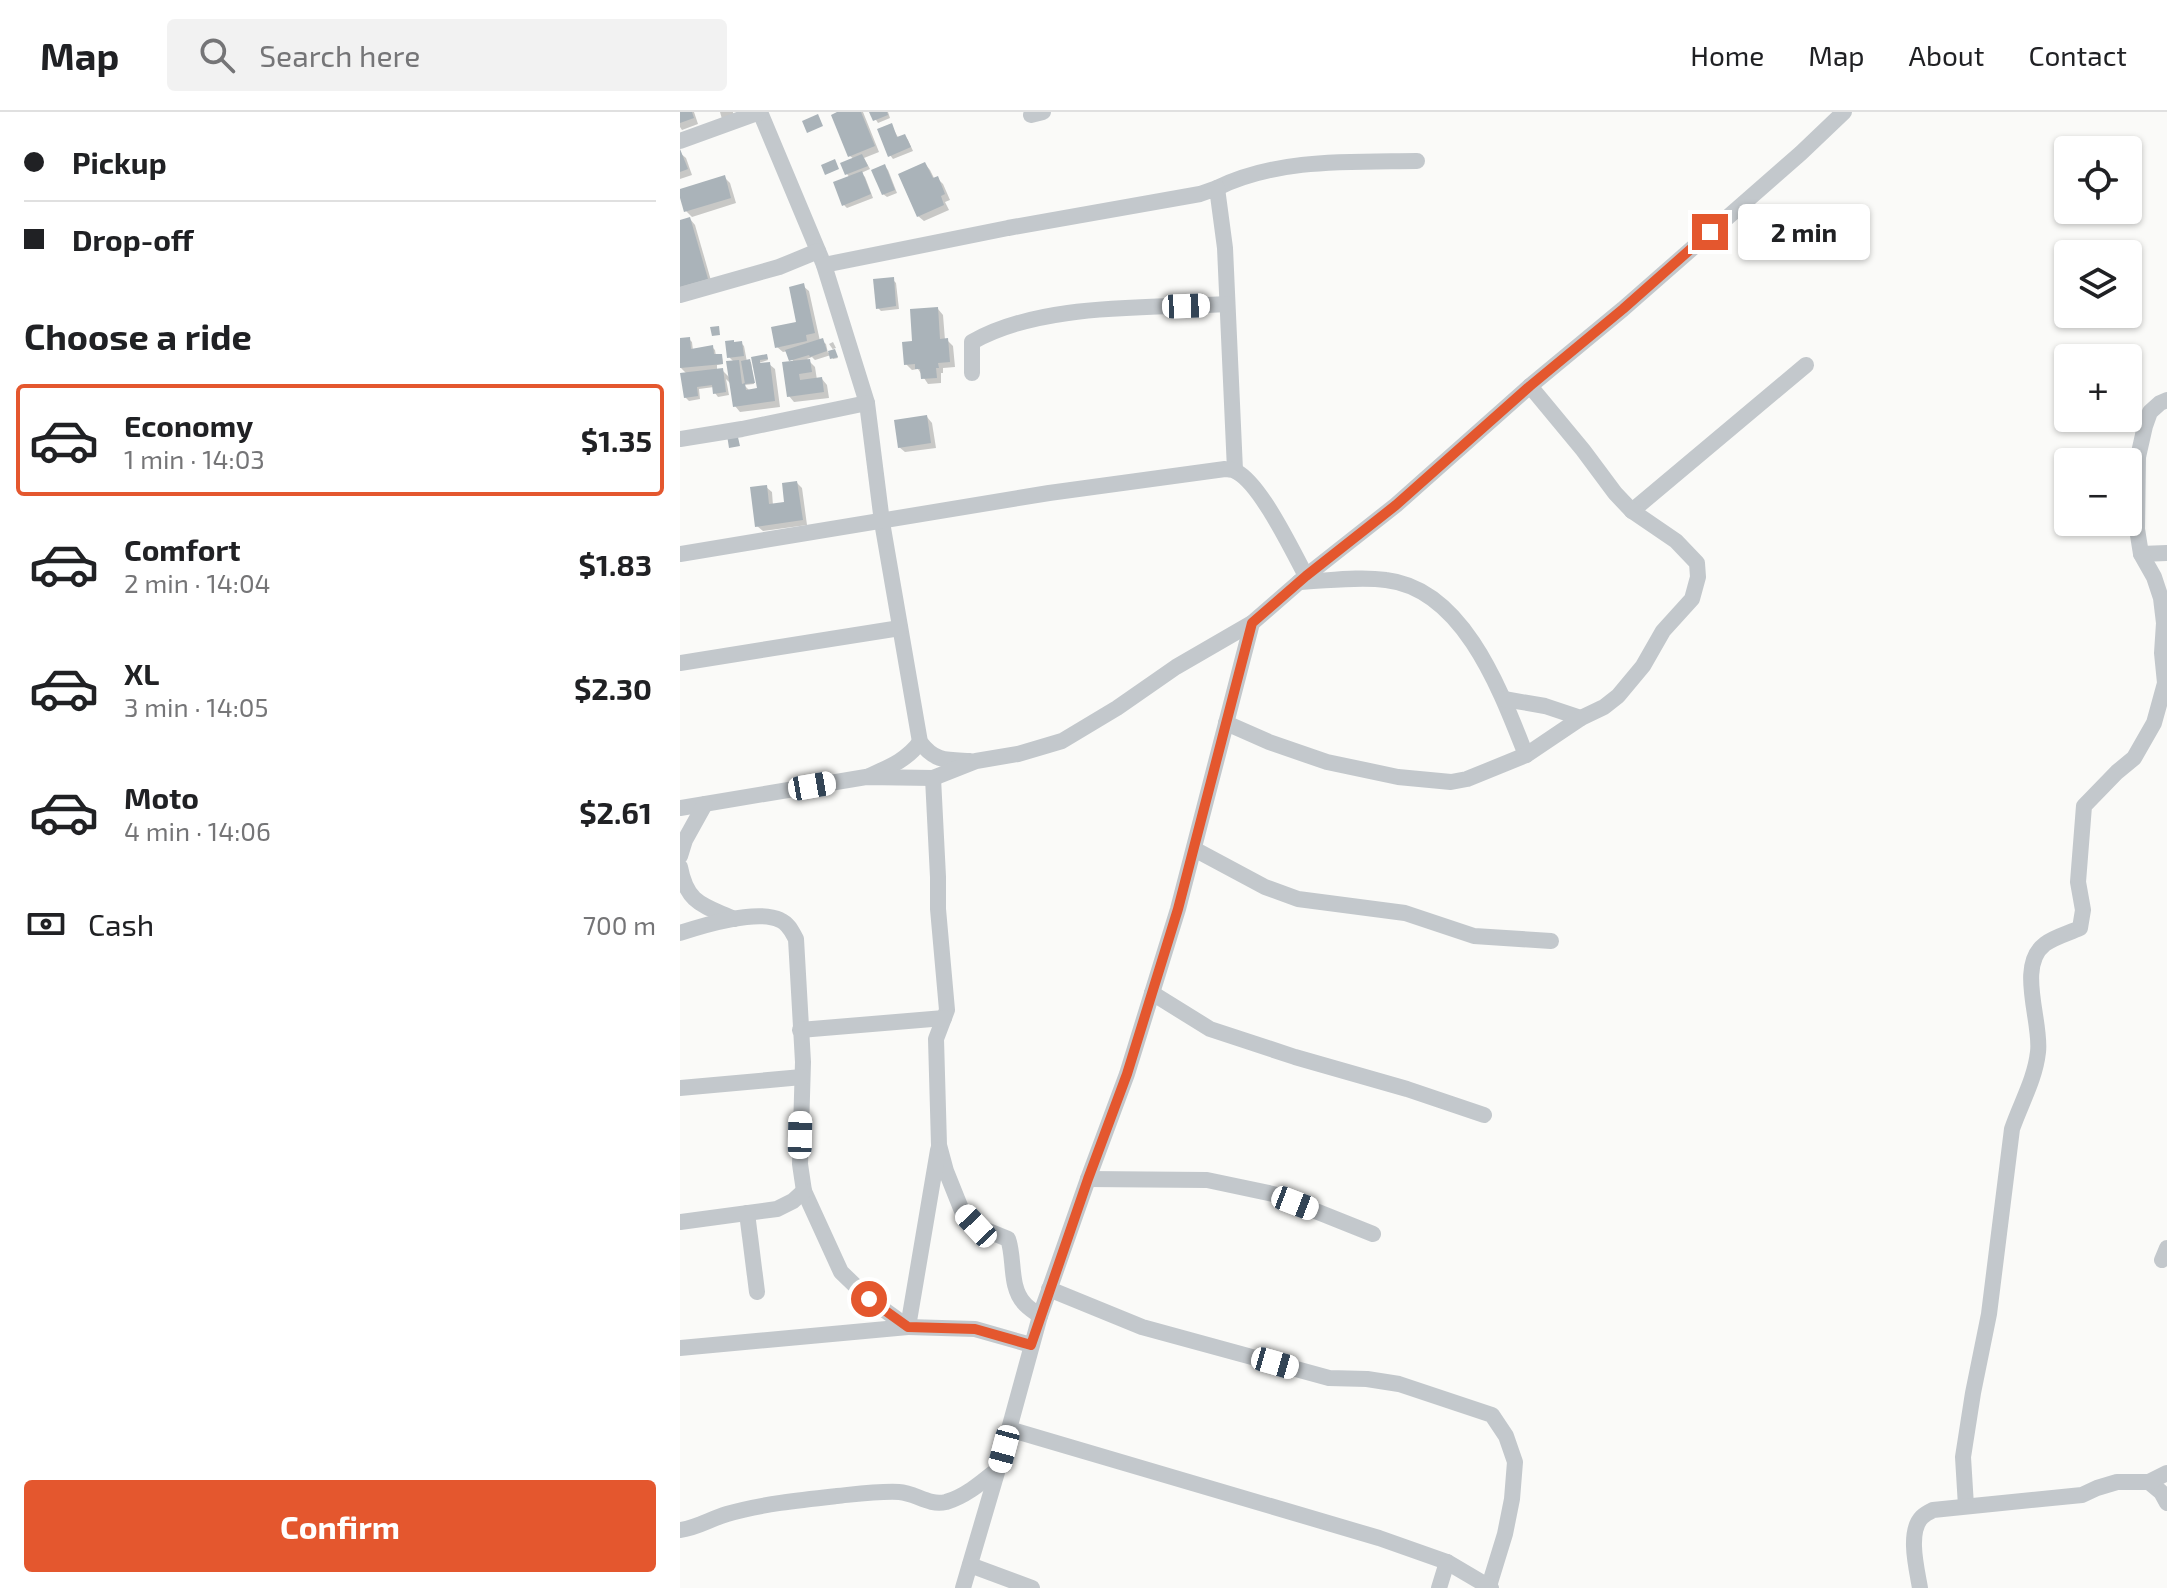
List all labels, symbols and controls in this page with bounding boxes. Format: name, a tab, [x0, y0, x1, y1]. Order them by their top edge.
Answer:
search box	[167, 19, 727, 91]
text: Map	[40, 32, 119, 78]
icon: search	[195, 33, 239, 77]
text: Search here	[259, 37, 420, 73]
text: Home	[1690, 38, 1764, 72]
text: Map	[1808, 38, 1865, 72]
text: About	[1909, 38, 1984, 72]
text: Contact	[2028, 38, 2127, 72]
map controls	[2054, 136, 2142, 536]
button: locate	[2054, 136, 2142, 224]
text: Pickup	[72, 144, 167, 180]
callout: 2 min	[1738, 204, 1870, 260]
route end	[1692, 214, 1728, 250]
text: 2 min	[1771, 216, 1837, 247]
text: Drop-off	[72, 221, 194, 257]
button: layers	[2054, 240, 2142, 328]
car	[1162, 293, 1210, 319]
text: Choose a ride	[24, 314, 252, 357]
button: +	[2054, 344, 2142, 432]
icon: car	[28, 404, 100, 476]
text: Economy	[124, 407, 253, 443]
text: $1.35	[581, 422, 652, 458]
text: 1 min · 14:03	[124, 443, 265, 474]
button: −	[2054, 448, 2142, 536]
icon: car	[28, 528, 100, 600]
text: Comfort	[124, 531, 241, 567]
text: $1.83	[579, 546, 652, 582]
text: 2 min · 14:04	[124, 567, 271, 598]
icon: car	[28, 652, 100, 724]
text: XL	[124, 655, 159, 691]
text: $2.30	[574, 670, 652, 706]
text: 3 min · 14:05	[124, 691, 268, 722]
car	[786, 770, 838, 802]
icon: car	[28, 776, 100, 848]
text: Moto	[124, 779, 199, 815]
text: $2.61	[579, 794, 652, 830]
text: 4 min · 14:06	[124, 815, 271, 846]
icon: cash	[24, 902, 68, 946]
text: Cash	[88, 906, 154, 942]
text: 700 m	[583, 909, 656, 940]
car	[788, 1111, 812, 1159]
car	[1268, 1183, 1322, 1223]
car	[951, 1200, 1001, 1252]
route start	[851, 1281, 887, 1317]
car	[1249, 1345, 1301, 1381]
car	[986, 1423, 1022, 1475]
button: Confirm	[24, 1480, 656, 1572]

